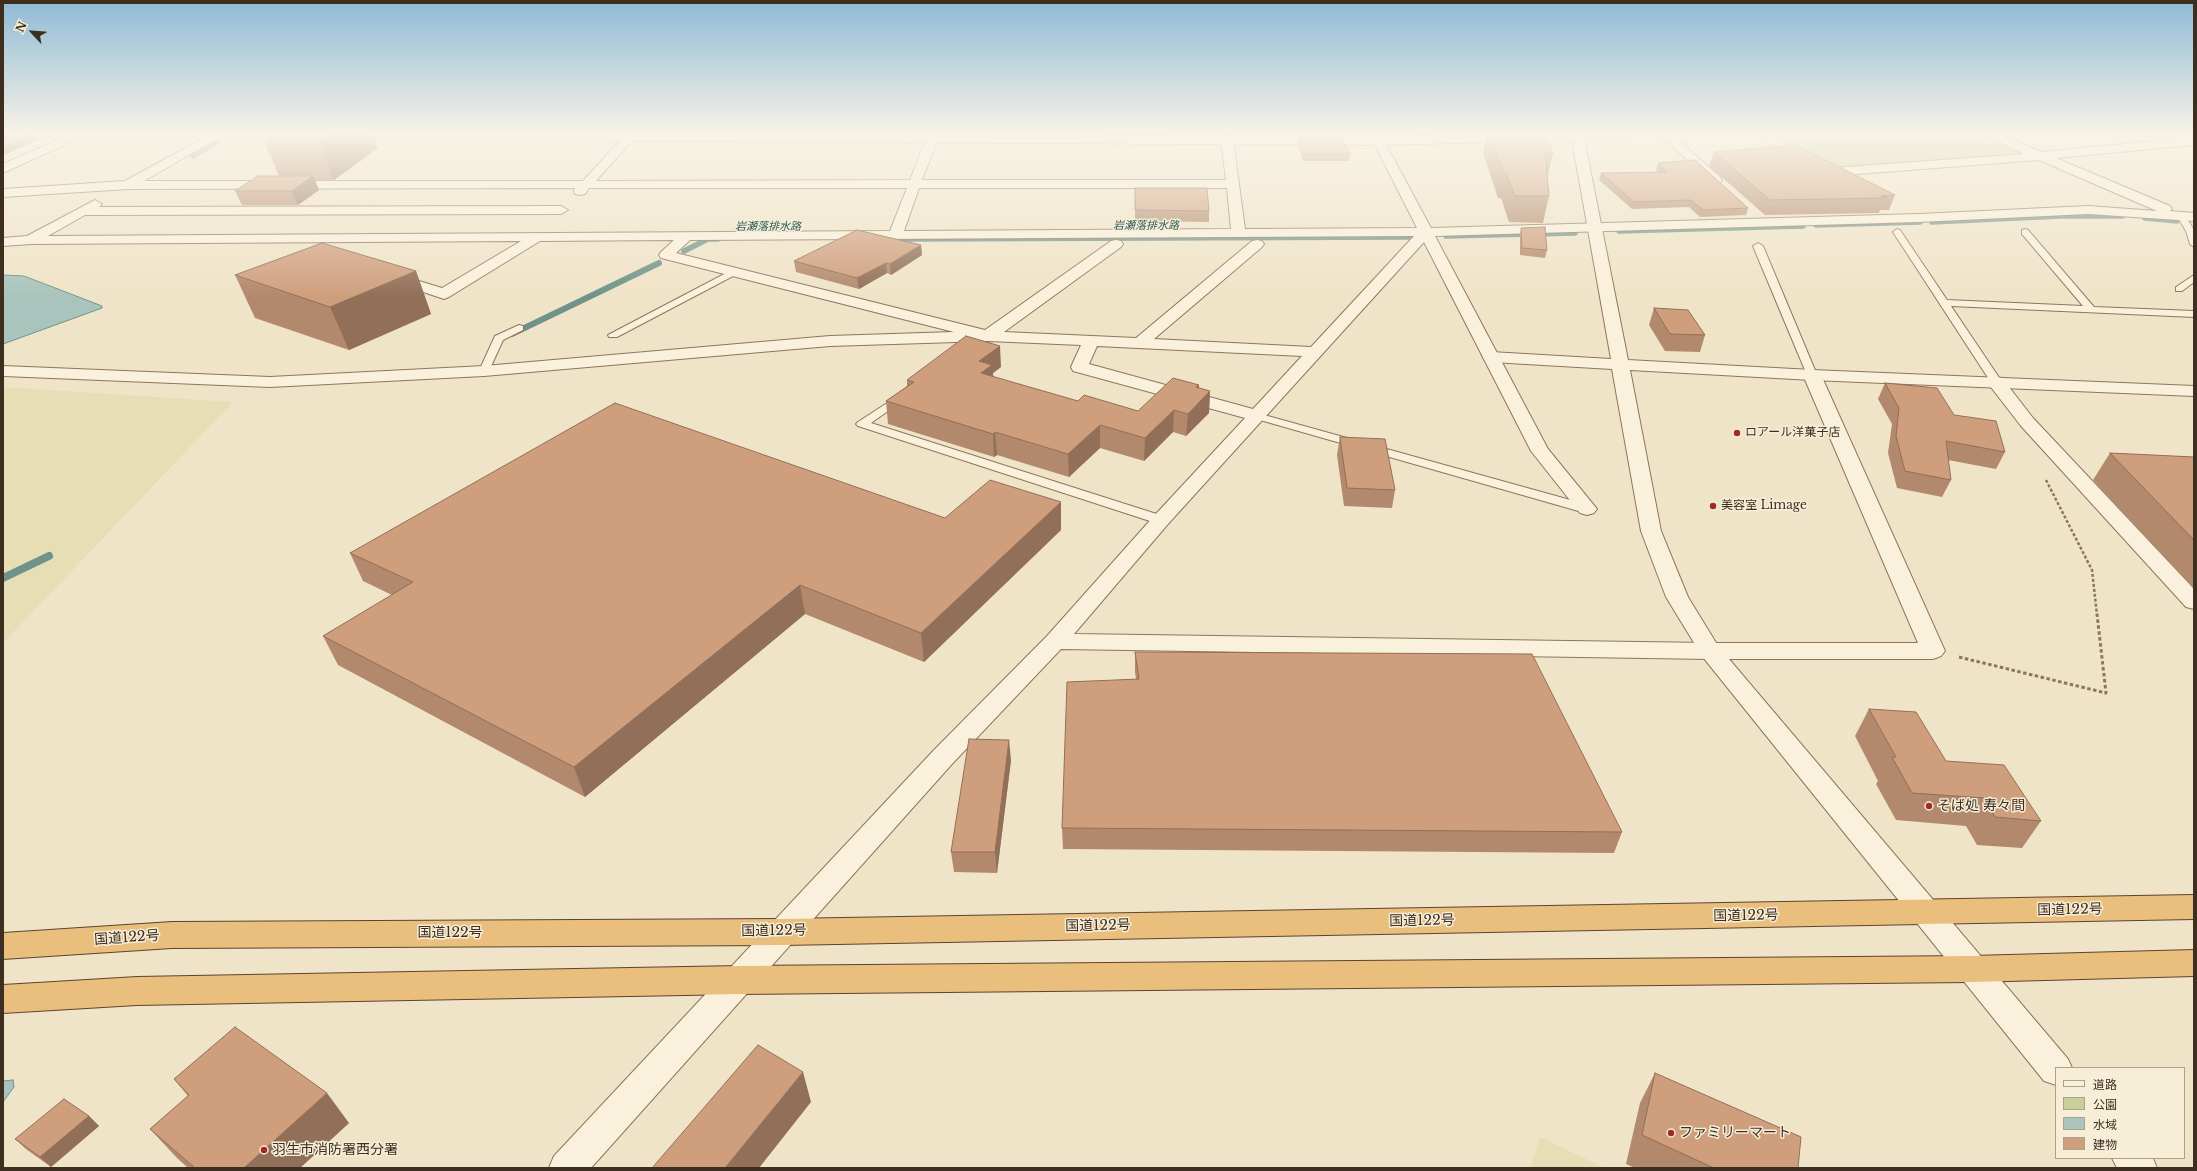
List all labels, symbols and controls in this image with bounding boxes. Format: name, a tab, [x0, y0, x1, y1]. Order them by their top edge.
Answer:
north arrow	[12, 12, 52, 52]
text: N	[13, 19, 30, 34]
water label: 岩瀬落排水路	[1113, 219, 1179, 233]
water label: 岩瀬落排水路	[735, 220, 801, 234]
place label: ロアール洋菓子店	[1745, 426, 1840, 440]
marker: ロアール洋菓子店	[1732, 428, 1742, 438]
place label: 美容室 Limage	[1721, 499, 1807, 513]
marker: 美容室 Limage	[1708, 501, 1718, 511]
place label: そば処 寿々間	[1937, 798, 2025, 814]
marker: そば処 寿々間	[1924, 801, 1934, 811]
street label: 国道122号	[2037, 901, 2103, 919]
street label: 国道122号	[1713, 907, 1779, 925]
street label: 国道122号	[1389, 912, 1455, 930]
street label: 国道122号	[1065, 917, 1131, 935]
street label: 国道122号	[741, 922, 807, 940]
street label: 国道122号	[417, 925, 483, 941]
street label: 国道122号	[94, 927, 160, 949]
legend	[2055, 1067, 2185, 1159]
text: 道路	[2093, 1077, 2117, 1092]
text: 公園	[2093, 1097, 2117, 1112]
text: 水域	[2093, 1117, 2117, 1132]
place label: ファミリーマート	[1679, 1125, 1791, 1141]
marker: ファミリーマート	[1666, 1128, 1676, 1138]
text: 建物	[2093, 1137, 2117, 1152]
place label: 羽生市消防署西分署	[272, 1142, 398, 1158]
marker: 羽生市消防署西分署	[259, 1145, 269, 1155]

